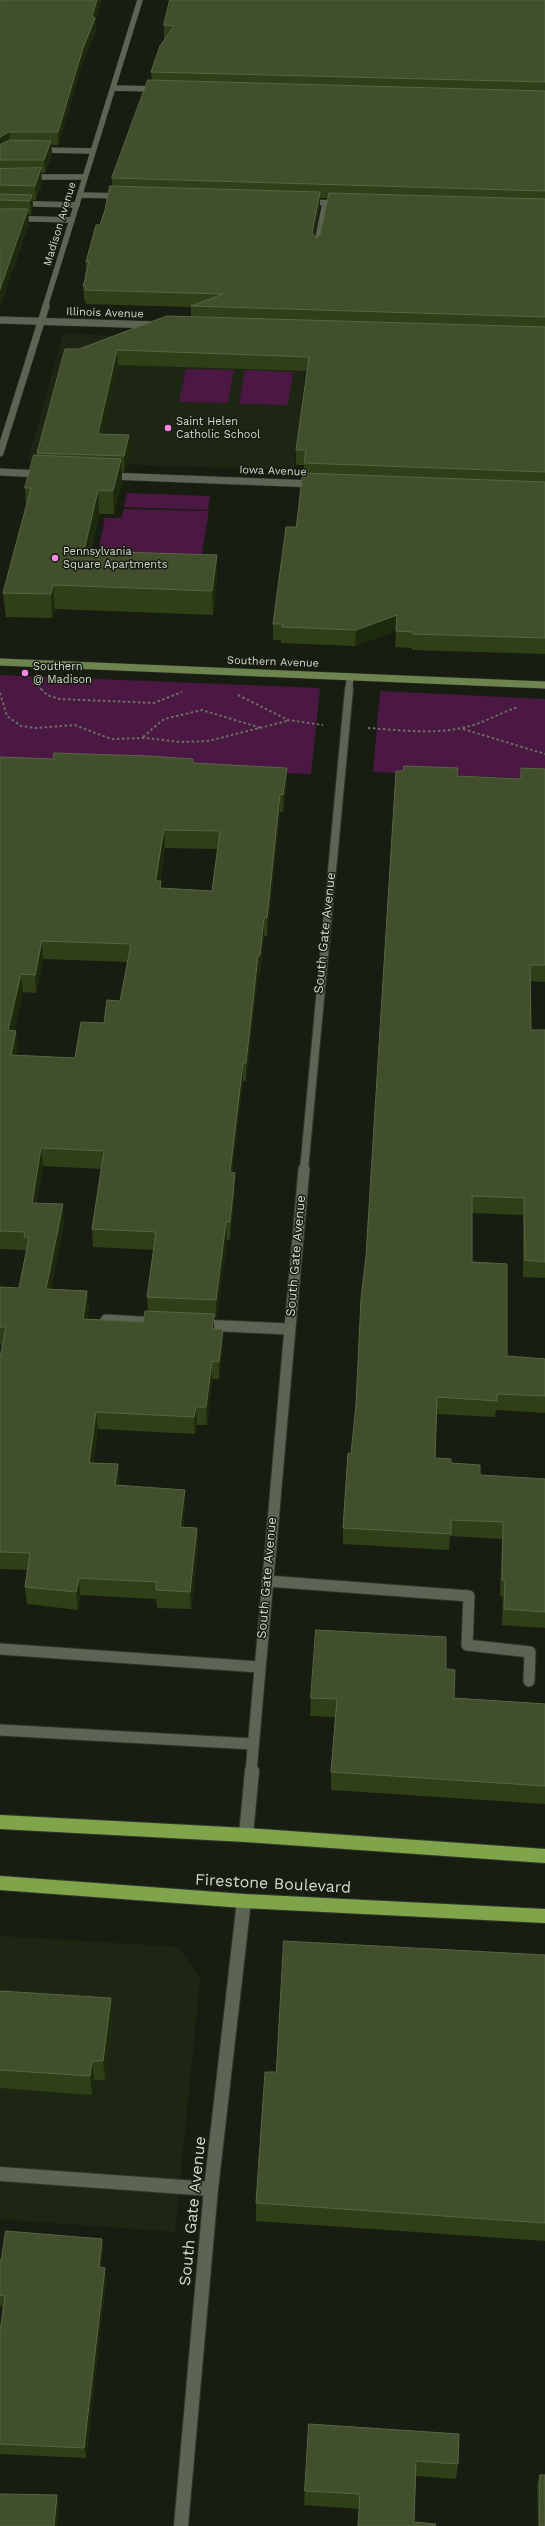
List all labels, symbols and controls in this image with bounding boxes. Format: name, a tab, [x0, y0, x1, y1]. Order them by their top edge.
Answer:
street label: Madison Avenue	[41, 180, 79, 268]
street label: Illinois Avenue	[66, 305, 144, 321]
place label: Saint Helen Catholic School	[176, 415, 260, 441]
marker: Saint Helen Catholic School	[163, 423, 173, 433]
street label: Iowa Avenue	[239, 463, 307, 479]
place label: Pennsylvania Square Apartments	[63, 545, 167, 571]
marker: Pennsylvania Square Apartments	[50, 553, 60, 563]
street label: Southern Avenue	[227, 654, 319, 670]
place label: Southern @ Madison	[33, 660, 92, 686]
marker: Southern @ Madison	[20, 668, 30, 678]
street label: South Gate Avenue	[311, 872, 339, 994]
street label: South Gate Avenue	[283, 1195, 309, 1317]
street label: South Gate Avenue	[254, 1517, 280, 1639]
street label: Firestone Boulevard	[195, 1870, 351, 1898]
street label: South Gate Avenue	[176, 2135, 210, 2287]

